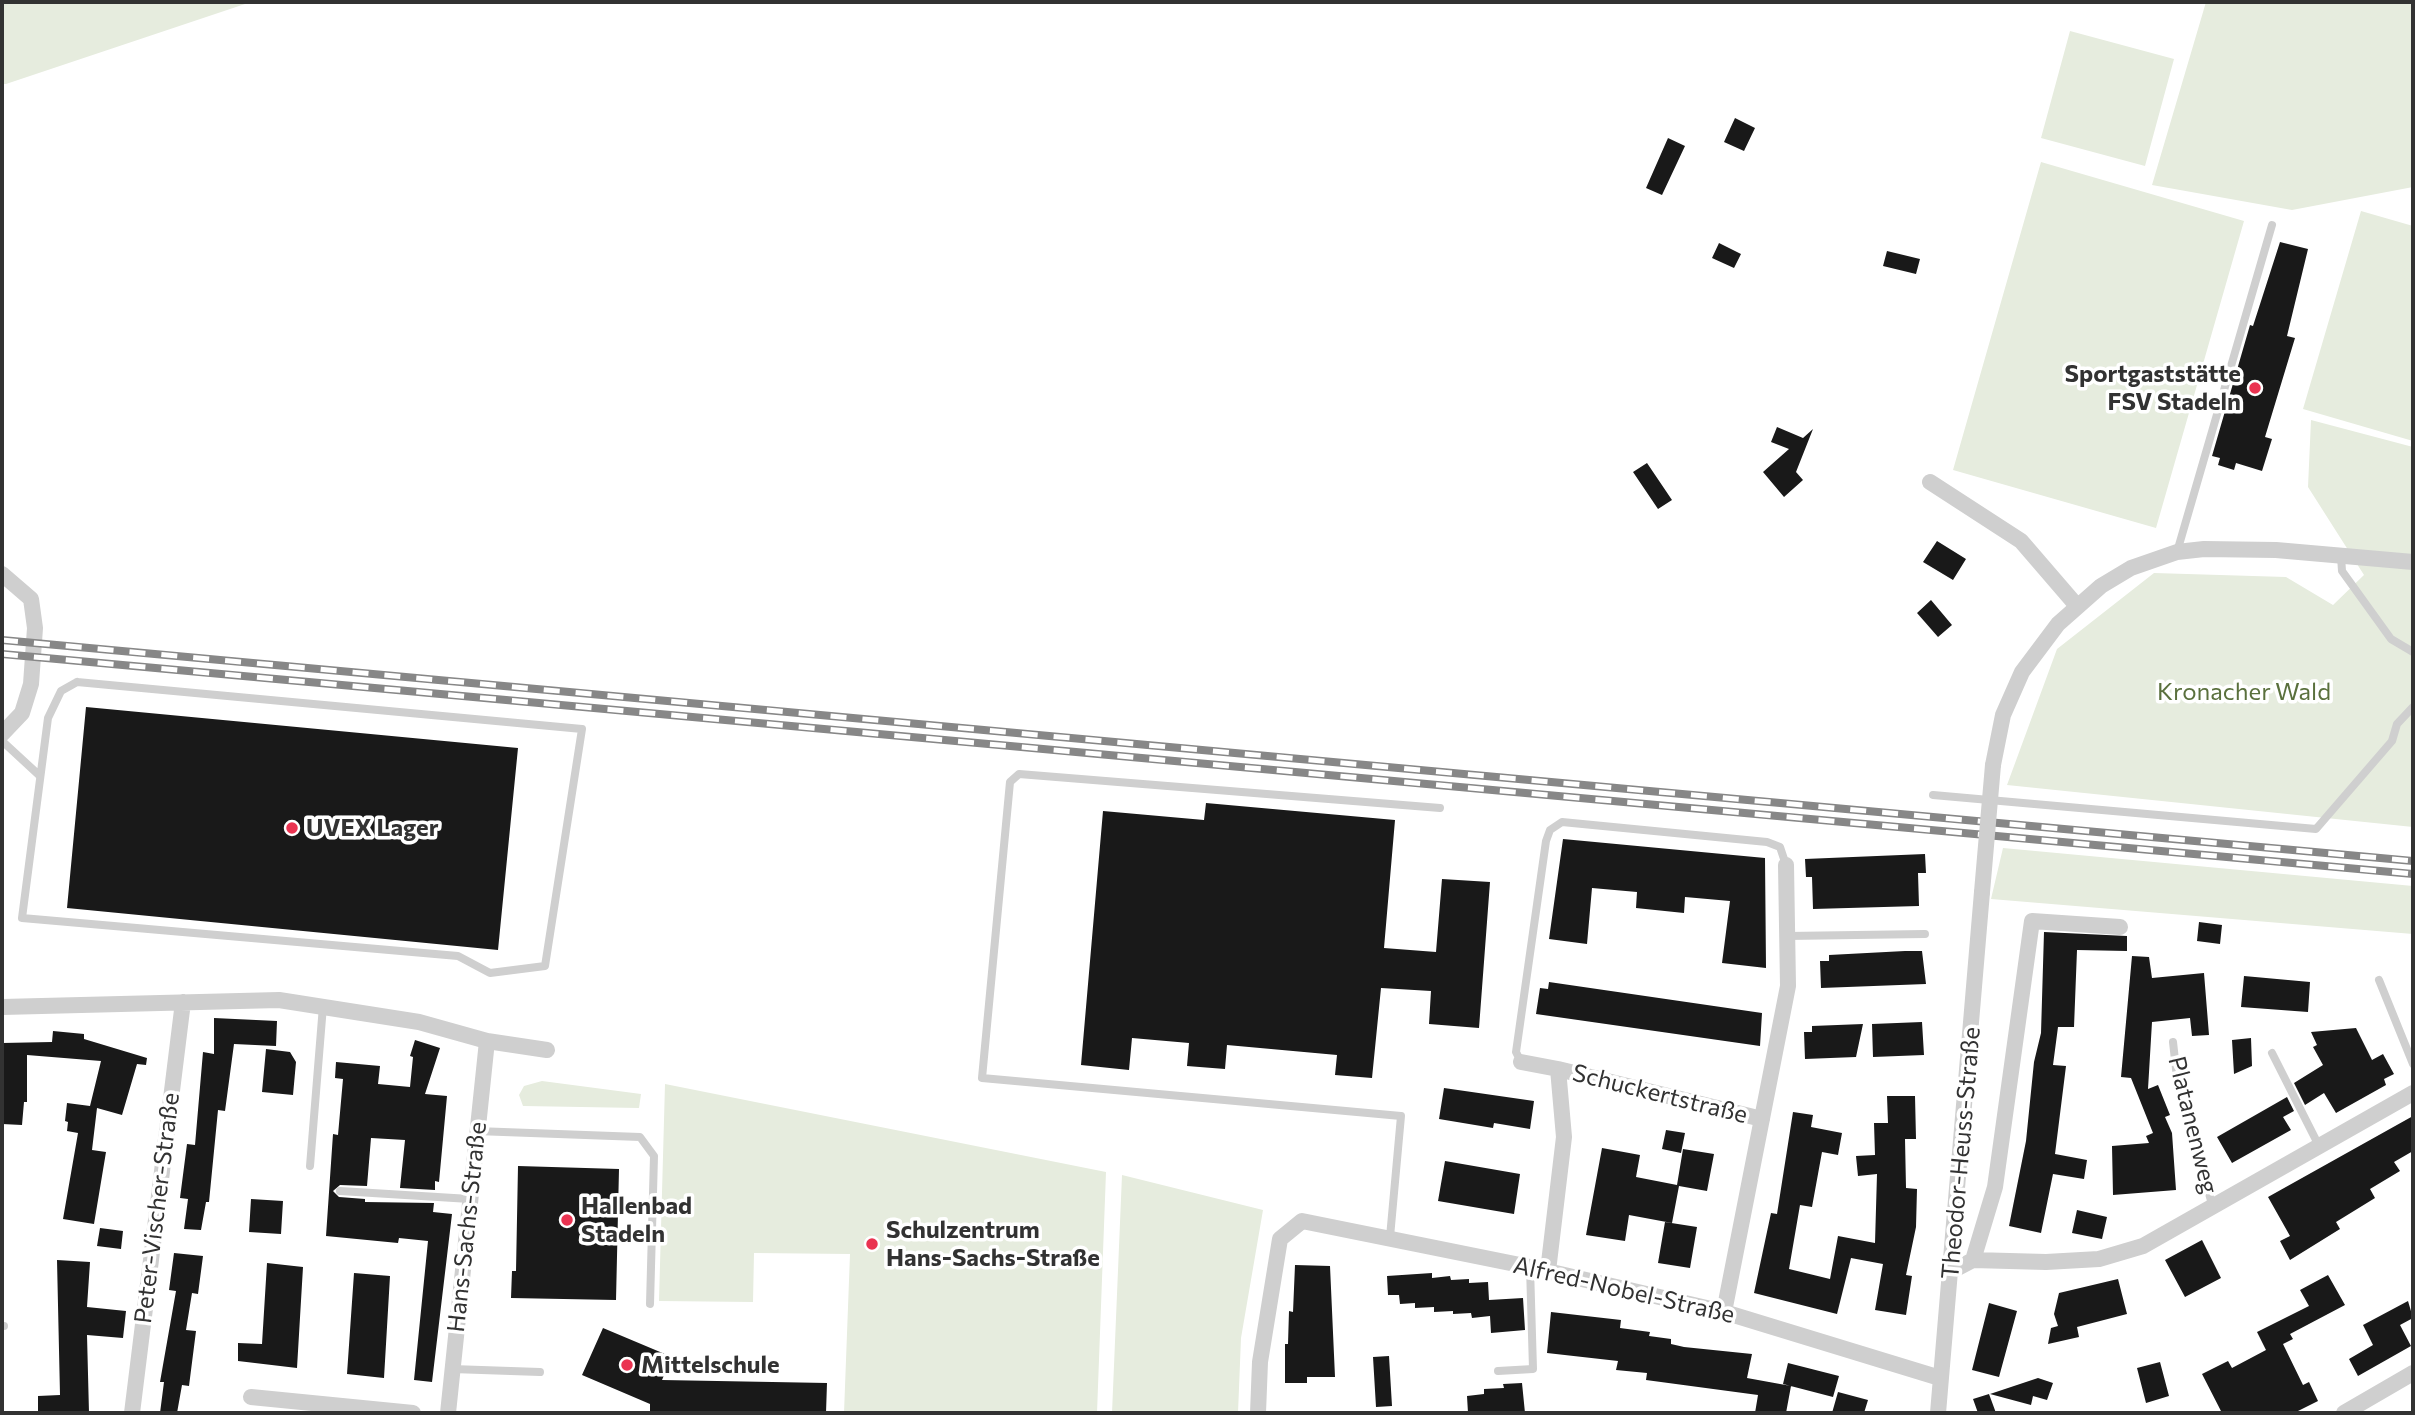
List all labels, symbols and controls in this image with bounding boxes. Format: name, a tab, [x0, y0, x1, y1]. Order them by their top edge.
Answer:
place label: Sportgaststätte FSV Stadeln	[2065, 360, 2241, 416]
marker: Sportgaststätte FSV Stadeln	[2247, 380, 2263, 396]
park label: Kronacher Wald	[2157, 678, 2331, 706]
place label: UVEX Lager	[306, 814, 439, 842]
marker: UVEX Lager	[284, 820, 300, 836]
street label: Theodor-Heuss-Straße	[1936, 1026, 1986, 1280]
street label: Platanenweg	[2162, 1053, 2224, 1197]
street label: Schuckertstraße	[1570, 1058, 1750, 1130]
street label: Peter-Vischer-Straße	[129, 1091, 185, 1325]
street label: Hans-Sachs-Straße	[442, 1120, 492, 1334]
place label: Hallenbad Stadeln	[581, 1192, 692, 1248]
marker: Hallenbad Stadeln	[559, 1212, 575, 1228]
place label: Schulzentrum Hans-Sachs-Straße	[886, 1216, 1100, 1272]
marker: Schulzentrum Hans-Sachs-Straße	[864, 1236, 880, 1252]
street label: Alfred-Nobel-Straße	[1511, 1251, 1737, 1329]
place label: Mittelschule	[641, 1351, 780, 1379]
marker: Mittelschule	[619, 1357, 635, 1373]

